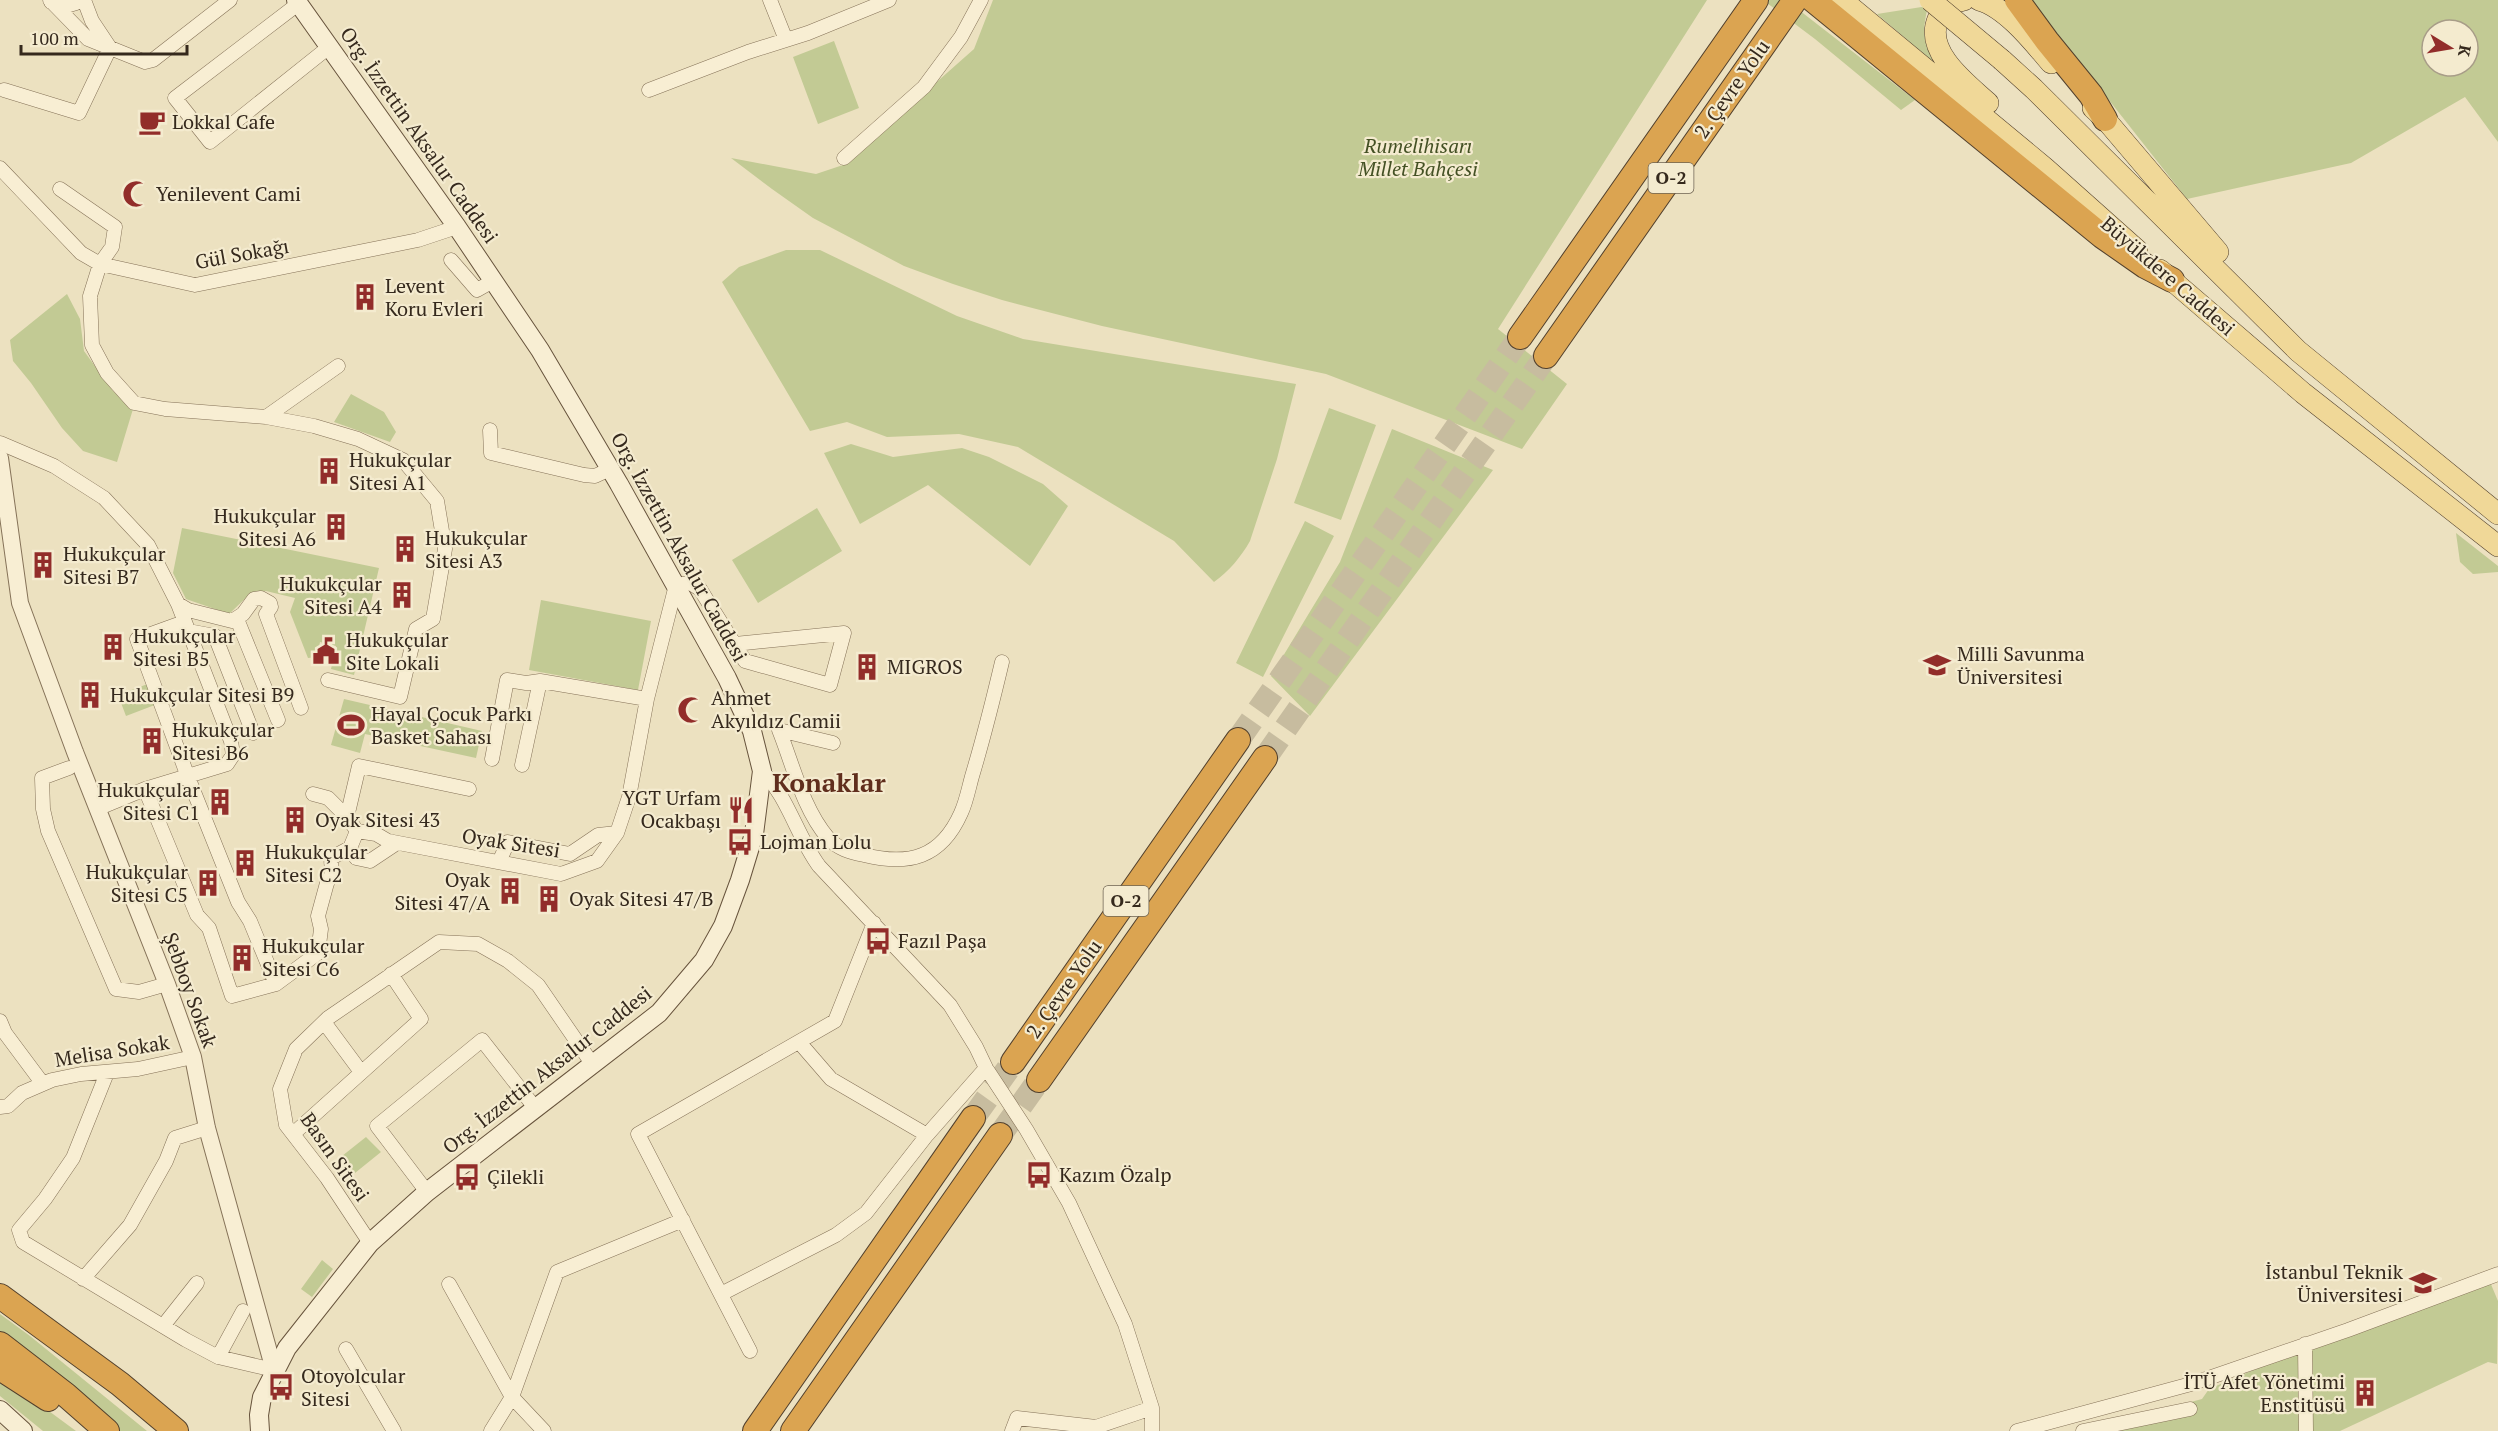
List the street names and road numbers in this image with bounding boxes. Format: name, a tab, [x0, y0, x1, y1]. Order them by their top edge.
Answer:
street label: Org. İzzettin Aksalur Caddesi	[334, 21, 505, 248]
street label: 2. Çevre Yolu	[1688, 34, 1776, 143]
road number: O-2	[1648, 163, 1694, 193]
street label: Büyükdere Caddesi	[2096, 210, 2241, 341]
street label: Gül Sokağı	[193, 232, 291, 275]
street label: Org. İzzettin Aksalur Caddesi	[605, 427, 754, 666]
street label: Oyak Sitesi	[460, 821, 562, 864]
road number: O-2	[1104, 886, 1148, 916]
street label: Şebboy Sokak	[157, 928, 224, 1052]
street label: 2. Çevre Yolu	[1020, 934, 1108, 1043]
street label: Org. İzzettin Aksalur Caddesi	[437, 979, 657, 1160]
street label: Melisa Sokak	[53, 1028, 172, 1073]
street label: Basın Sitesi	[295, 1107, 376, 1207]

